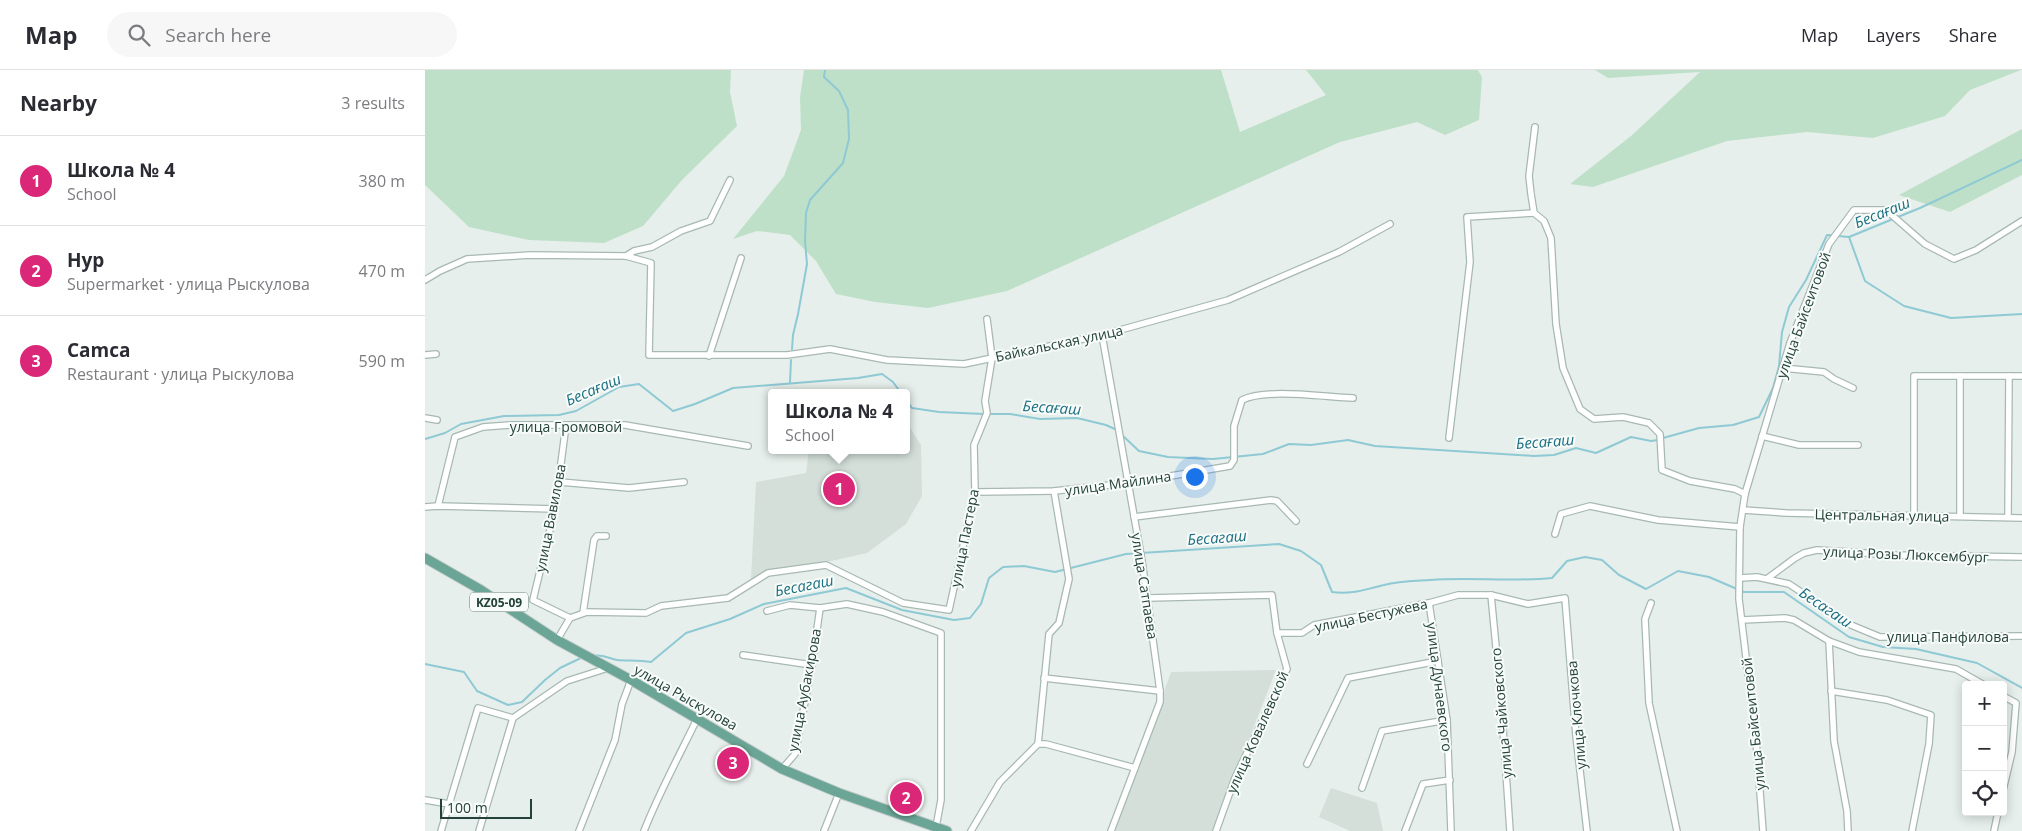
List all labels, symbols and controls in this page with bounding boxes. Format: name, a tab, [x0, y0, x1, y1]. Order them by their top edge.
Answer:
search box	[107, 12, 457, 57]
text: Map	[25, 18, 77, 51]
icon: search	[125, 21, 153, 49]
text: Search here	[165, 22, 271, 48]
text: Map	[1801, 23, 1838, 47]
text: Layers	[1866, 23, 1921, 47]
text: Share	[1949, 23, 1997, 47]
text: Nearby	[20, 89, 97, 117]
text: 3 results	[341, 92, 405, 114]
text: Школа № 4	[67, 157, 175, 183]
text: 1	[31, 170, 41, 192]
text: 380 m	[359, 170, 405, 192]
text: School	[67, 183, 117, 205]
water label: Бесағаш	[1851, 192, 1913, 232]
text: Hyp	[67, 247, 104, 273]
street label: улица Байсеитовой	[1771, 249, 1835, 381]
text: 2	[31, 260, 41, 282]
text: 470 m	[359, 260, 405, 282]
text: Supermarket · улица Рыскулова	[67, 273, 310, 295]
street label: Байкальская улица	[993, 320, 1125, 366]
text: Camca	[67, 337, 131, 363]
text: 3	[31, 350, 41, 372]
text: 590 m	[359, 350, 405, 372]
text: Restaurant · улица Рыскулова	[67, 363, 294, 385]
water label: Бесағаш	[562, 368, 624, 410]
popup	[768, 389, 910, 454]
water label: Бесағаш	[1022, 395, 1082, 419]
text: Школа № 4	[785, 398, 893, 424]
street label: улица Громовой	[510, 417, 622, 436]
text: School	[785, 424, 835, 446]
water label: Бесағаш	[1515, 429, 1575, 453]
street label: улица Вавилова	[530, 462, 570, 574]
your location	[1182, 464, 1208, 490]
street label: улица Майлина	[1064, 466, 1172, 500]
pin: 1	[823, 470, 855, 508]
street label: улица Пастера	[945, 487, 983, 589]
street label: Центральная улица	[1814, 504, 1950, 526]
water label: Бесагаш	[1187, 525, 1247, 549]
street label: улица Сатпаева	[1127, 531, 1163, 641]
street label: улица Розы Люксембург	[1823, 542, 1989, 566]
water label: Бесагаш	[773, 569, 835, 601]
water label: Бесагаш	[1796, 582, 1856, 632]
road number: KZ05-09	[470, 592, 528, 612]
street label: улица Бестужева	[1313, 594, 1429, 636]
street label: улица Дунаевского	[1423, 621, 1457, 753]
street label: улица Аубакирова	[783, 627, 825, 753]
street label: улица Панфилова	[1887, 627, 2009, 646]
street label: улица Чайковского	[1486, 647, 1516, 779]
street label: улица Байсеитовой	[1737, 657, 1769, 791]
street label: улица Рыскулова	[631, 660, 741, 734]
street label: улица Клочкова	[1562, 660, 1590, 770]
street label: улица Ковалевской	[1221, 668, 1293, 796]
map controls	[1962, 681, 2007, 816]
button: +	[1962, 681, 2007, 726]
button: −	[1962, 726, 2007, 771]
pin: 3	[717, 744, 749, 782]
button: locate	[1962, 771, 2007, 816]
pin: 2	[890, 779, 922, 817]
scale bar	[440, 796, 533, 819]
text: 100 m	[447, 798, 488, 817]

